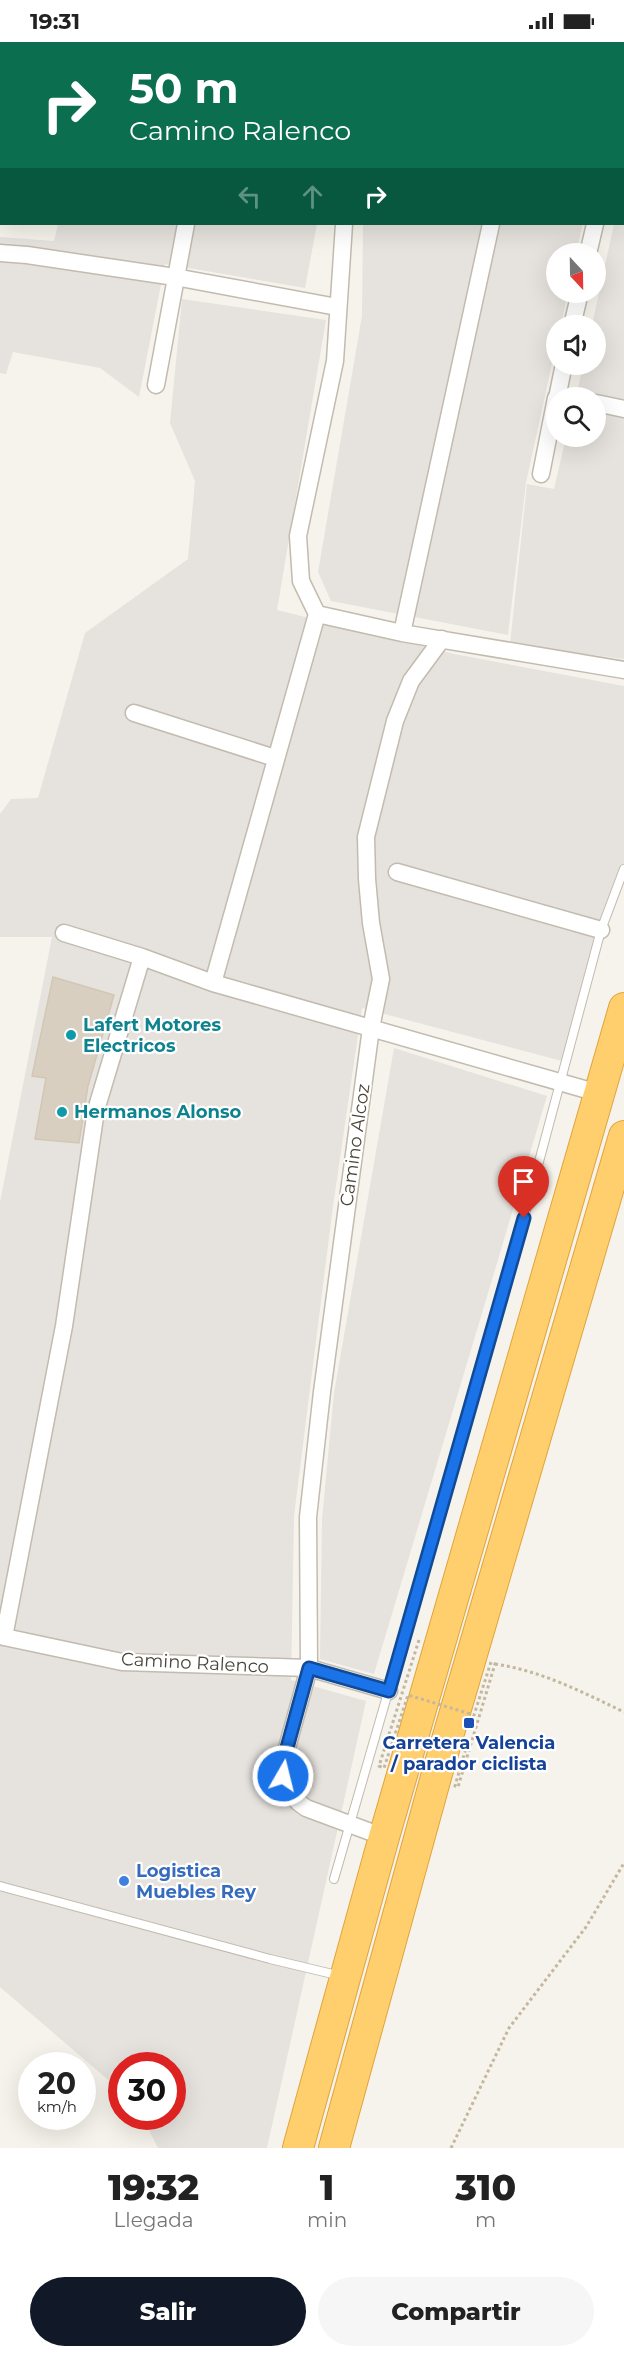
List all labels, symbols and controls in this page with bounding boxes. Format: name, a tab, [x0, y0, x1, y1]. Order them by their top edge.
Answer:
text: 19:31	[30, 8, 80, 35]
text: 50 m	[129, 62, 238, 114]
icon: right	[30, 66, 108, 144]
text: Camino Ralenco	[129, 114, 351, 147]
icon: left	[233, 180, 266, 213]
icon: ahead	[296, 180, 329, 213]
icon: right	[359, 180, 392, 213]
north arrow	[546, 243, 606, 303]
map controls	[546, 243, 606, 447]
button: sound	[546, 315, 606, 375]
button: search	[546, 387, 606, 447]
place label: Lafert Motores Electricos	[83, 1014, 221, 1057]
marker: Lafert Motores Electricos	[64, 1028, 78, 1042]
street label: Camino Alcoz	[336, 1082, 374, 1208]
place label: Hermanos Alonso	[74, 1101, 242, 1123]
marker: Hermanos Alonso	[55, 1105, 69, 1119]
pin	[498, 1156, 549, 1218]
icon: arrive	[507, 1165, 540, 1198]
street label: Camino Ralenco	[121, 1648, 269, 1678]
marker: Carretera Valencia / parador ciclista	[462, 1716, 476, 1730]
place label: Carretera Valencia / parador ciclista	[383, 1732, 555, 1775]
position arrow	[251, 1744, 315, 1808]
place label: Logistica Muebles Rey	[136, 1860, 256, 1903]
marker: Logistica Muebles Rey	[117, 1874, 131, 1888]
speed limit sign: 30	[108, 2052, 186, 2130]
text: 20	[38, 2065, 76, 2102]
text: km/h	[37, 2097, 77, 2116]
text: 19:32	[108, 2165, 199, 2209]
text: 1	[320, 2165, 334, 2209]
text: 310	[455, 2165, 516, 2209]
text: Llegada	[113, 2208, 194, 2232]
text: min	[307, 2208, 347, 2232]
text: m	[475, 2208, 496, 2232]
button: Salir	[30, 2277, 306, 2346]
button: Compartir	[318, 2277, 594, 2346]

